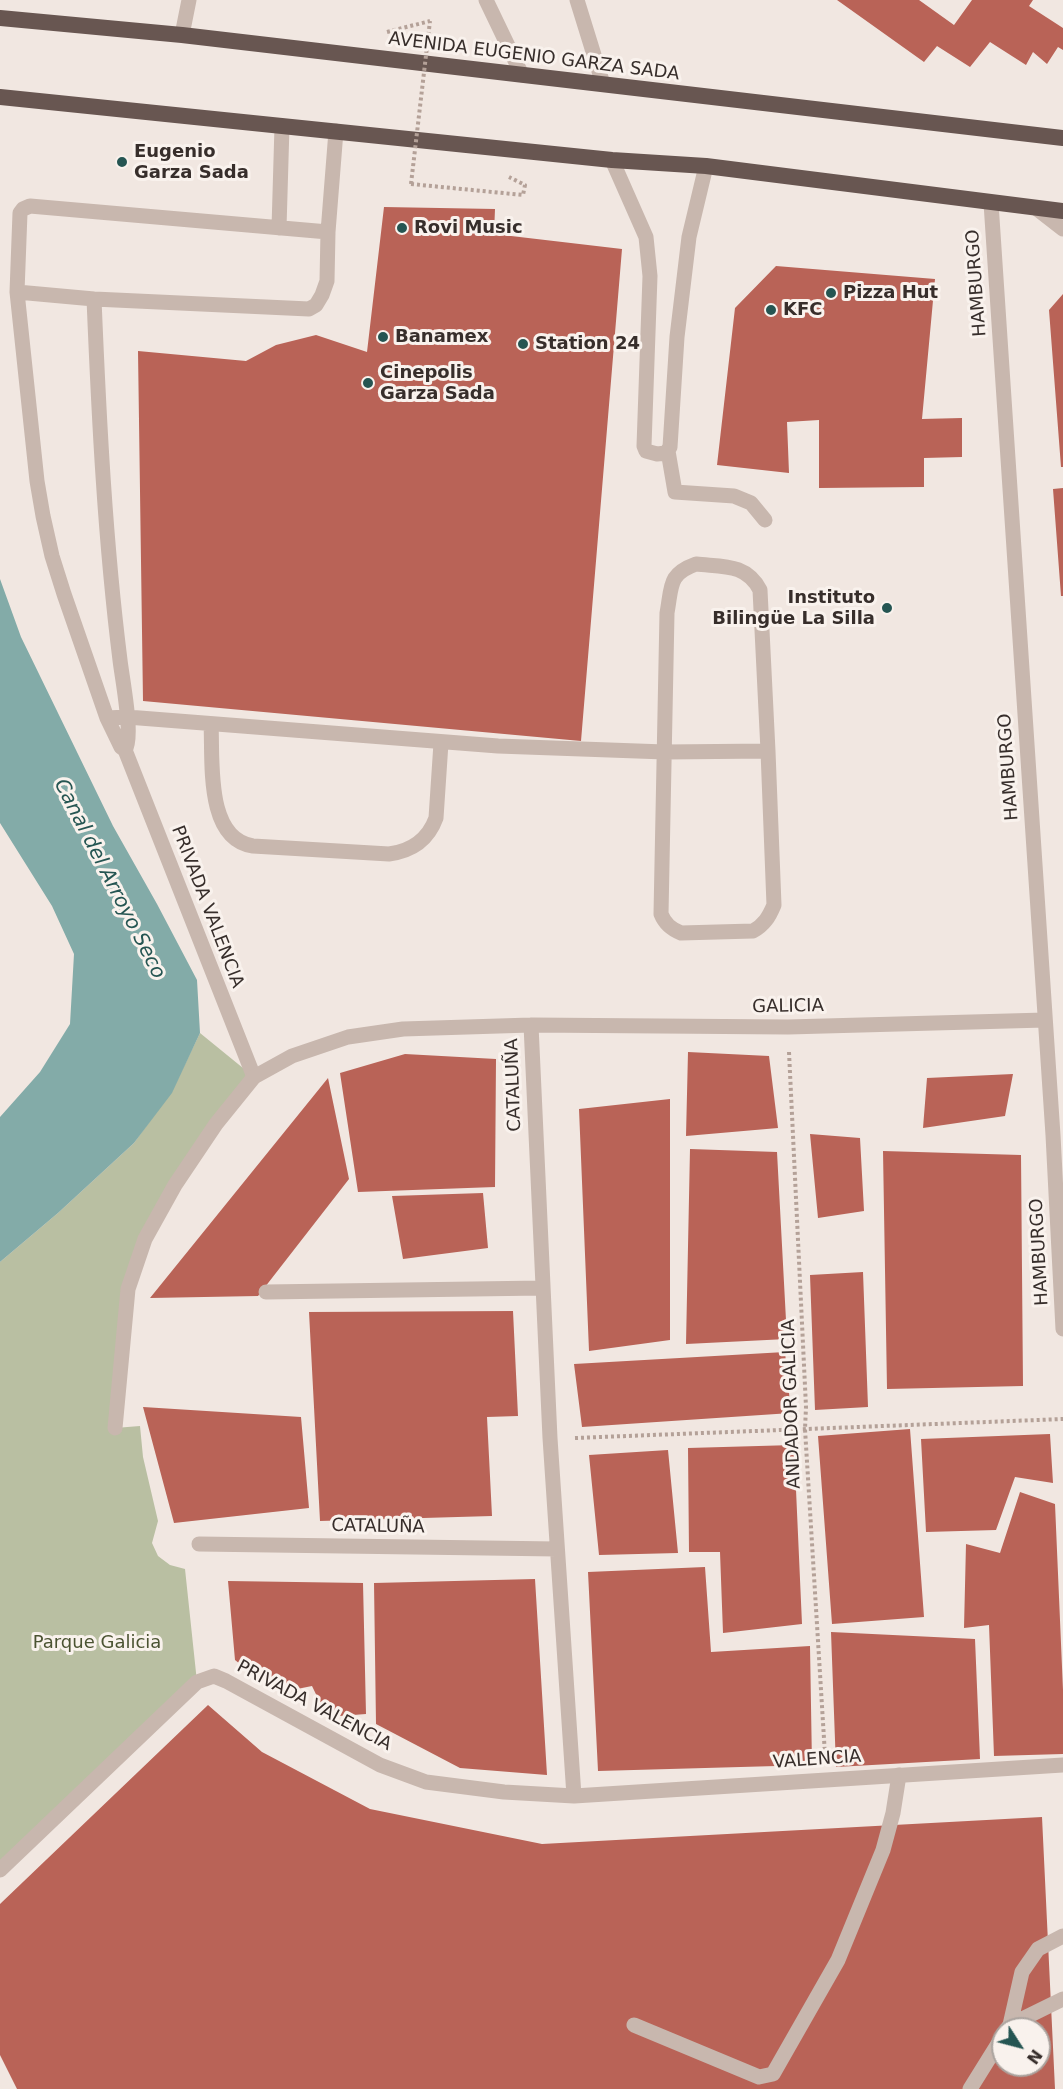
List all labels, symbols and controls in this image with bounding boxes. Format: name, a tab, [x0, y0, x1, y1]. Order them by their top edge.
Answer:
street label: AVENIDA EUGENIO GARZA SADA	[387, 28, 681, 86]
place label: Eugenio Garza Sada	[134, 141, 249, 184]
marker: Eugenio Garza Sada	[115, 155, 129, 169]
place label: Rovi Music	[414, 217, 523, 239]
marker: Rovi Music	[395, 221, 409, 235]
street label: HAMBURGO	[962, 229, 992, 337]
place label: Pizza Hut	[843, 282, 938, 304]
marker: Pizza Hut	[824, 286, 838, 300]
place label: KFC	[783, 299, 822, 321]
marker: KFC	[764, 303, 778, 317]
place label: Banamex	[395, 326, 488, 348]
marker: Banamex	[376, 330, 390, 344]
place label: Station 24	[535, 333, 640, 355]
marker: Station 24	[516, 337, 530, 351]
place label: Cinepolis Garza Sada	[380, 362, 495, 404]
marker: Cinepolis Garza Sada	[361, 376, 375, 390]
place label: Instituto Bilingüe La Silla	[712, 587, 875, 630]
marker: Instituto Bilingüe La Silla	[880, 601, 894, 615]
street label: HAMBURGO	[994, 713, 1024, 821]
water label: Canal del Arroyo Seco	[48, 775, 170, 983]
street label: PRIVADA VALENCIA	[166, 823, 248, 991]
street label: GALICIA	[752, 996, 824, 1018]
street label: CATALUÑA	[502, 1038, 526, 1132]
street label: HAMBURGO	[1026, 1198, 1054, 1306]
street label: ANDADOR GALICIA	[778, 1319, 806, 1489]
street label: CATALUÑA	[331, 1515, 425, 1539]
park label: Parque Galicia	[33, 1632, 161, 1654]
street label: PRIVADA VALENCIA	[233, 1656, 395, 1756]
street label: VALENCIA	[772, 1746, 862, 1774]
north arrow	[991, 2017, 1051, 2077]
text: N	[1023, 2046, 1046, 2068]

